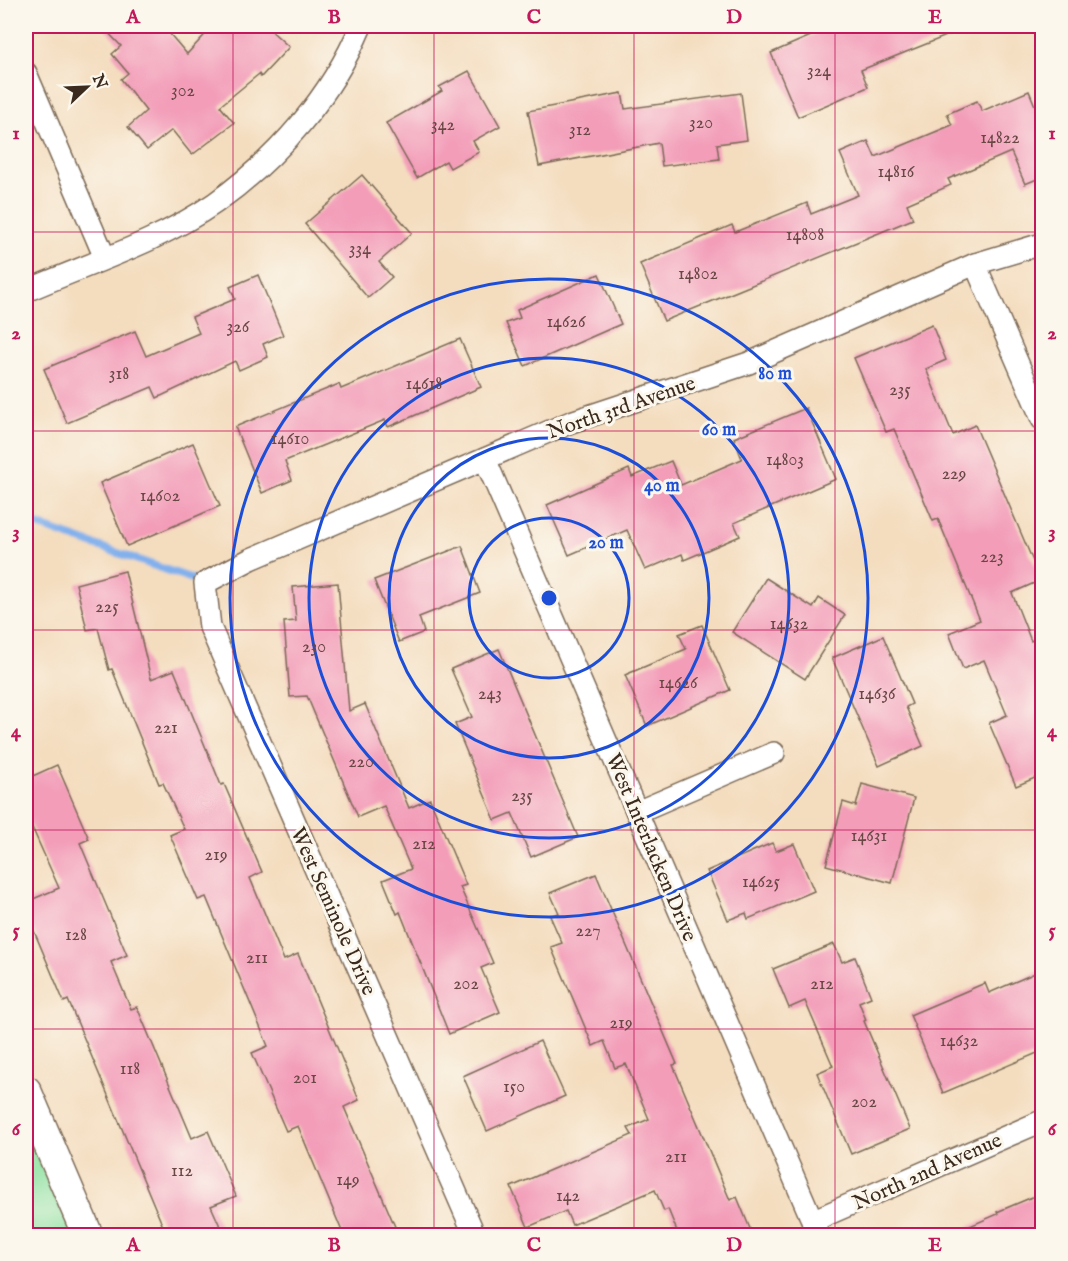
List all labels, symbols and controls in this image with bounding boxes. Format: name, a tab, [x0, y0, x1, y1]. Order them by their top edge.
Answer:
text: A	[125, 5, 141, 30]
text: B	[327, 5, 341, 30]
text: C	[527, 5, 541, 30]
text: D	[726, 5, 742, 30]
text: E	[928, 5, 942, 30]
north arrow	[57, 57, 117, 117]
house number: 324	[807, 60, 831, 83]
text: N	[87, 71, 111, 92]
house number: 302	[171, 80, 195, 103]
house number: 320	[689, 112, 713, 135]
house number: 342	[431, 114, 455, 137]
house number: 312	[569, 119, 591, 142]
text: 1	[12, 121, 20, 146]
text: 1	[1048, 121, 1056, 146]
house number: 14822	[980, 127, 1020, 150]
house number: 14816	[878, 161, 915, 184]
house number: 14808	[786, 224, 824, 247]
house number: 334	[349, 238, 371, 261]
house number: 14802	[678, 263, 718, 286]
house number: 14626	[546, 311, 586, 334]
house number: 326	[227, 316, 250, 339]
text: 2	[11, 321, 21, 346]
text: 2	[1047, 321, 1057, 346]
house number: 318	[109, 363, 129, 386]
text: 80 m	[758, 363, 792, 386]
street label: North 3rd Avenue	[544, 370, 700, 446]
house number: 14618	[406, 373, 442, 396]
house number: 235	[889, 379, 911, 402]
text: 60 m	[702, 419, 736, 442]
house number: 14610	[271, 428, 309, 451]
house number: 14803	[766, 449, 804, 472]
house number: 229	[942, 463, 966, 486]
text: 40 m	[644, 475, 680, 498]
house number: 14602	[140, 485, 180, 508]
text: 3	[12, 520, 20, 545]
text: 3	[1048, 520, 1056, 545]
text: 20 m	[588, 532, 624, 555]
house number: 223	[980, 546, 1004, 569]
centre of rings	[539, 588, 559, 608]
house number: 225	[95, 596, 119, 619]
house number: 14632	[770, 613, 808, 636]
house number: 230	[302, 636, 326, 659]
house number: 14626	[658, 672, 698, 695]
house number: 243	[478, 683, 502, 706]
house number: 14636	[858, 683, 896, 706]
house number: 221	[154, 717, 178, 740]
text: 4	[11, 719, 22, 744]
text: 4	[1047, 719, 1058, 744]
street label: West Interlacken Drive	[599, 749, 703, 946]
house number: 220	[348, 751, 374, 774]
house number: 235	[511, 785, 533, 808]
street label: West Seminole Drive	[283, 823, 382, 1000]
house number: 14631	[851, 825, 887, 848]
house number: 212	[412, 833, 436, 856]
house number: 219	[204, 844, 228, 867]
house number: 14625	[742, 871, 780, 894]
text: 5	[12, 918, 20, 943]
text: 5	[1048, 918, 1056, 943]
house number: 227	[575, 920, 601, 943]
house number: 128	[65, 924, 87, 947]
house number: 211	[246, 947, 268, 970]
house number: 202	[453, 973, 479, 996]
house number: 212	[810, 973, 834, 996]
house number: 219	[609, 1012, 633, 1035]
house number: 14632	[940, 1030, 978, 1053]
house number: 118	[120, 1058, 140, 1081]
house number: 201	[293, 1067, 317, 1090]
house number: 150	[503, 1076, 525, 1099]
house number: 202	[851, 1091, 877, 1114]
text: 6	[12, 1117, 22, 1142]
text: 6	[1048, 1117, 1058, 1142]
street label: North 2nd Avenue	[849, 1127, 1007, 1217]
house number: 211	[665, 1146, 687, 1169]
house number: 112	[171, 1160, 193, 1183]
house number: 149	[336, 1169, 360, 1192]
house number: 142	[556, 1185, 580, 1208]
text: A	[125, 1233, 141, 1258]
text: B	[327, 1233, 341, 1258]
text: C	[527, 1233, 541, 1258]
text: D	[726, 1233, 742, 1258]
text: E	[928, 1233, 942, 1258]

